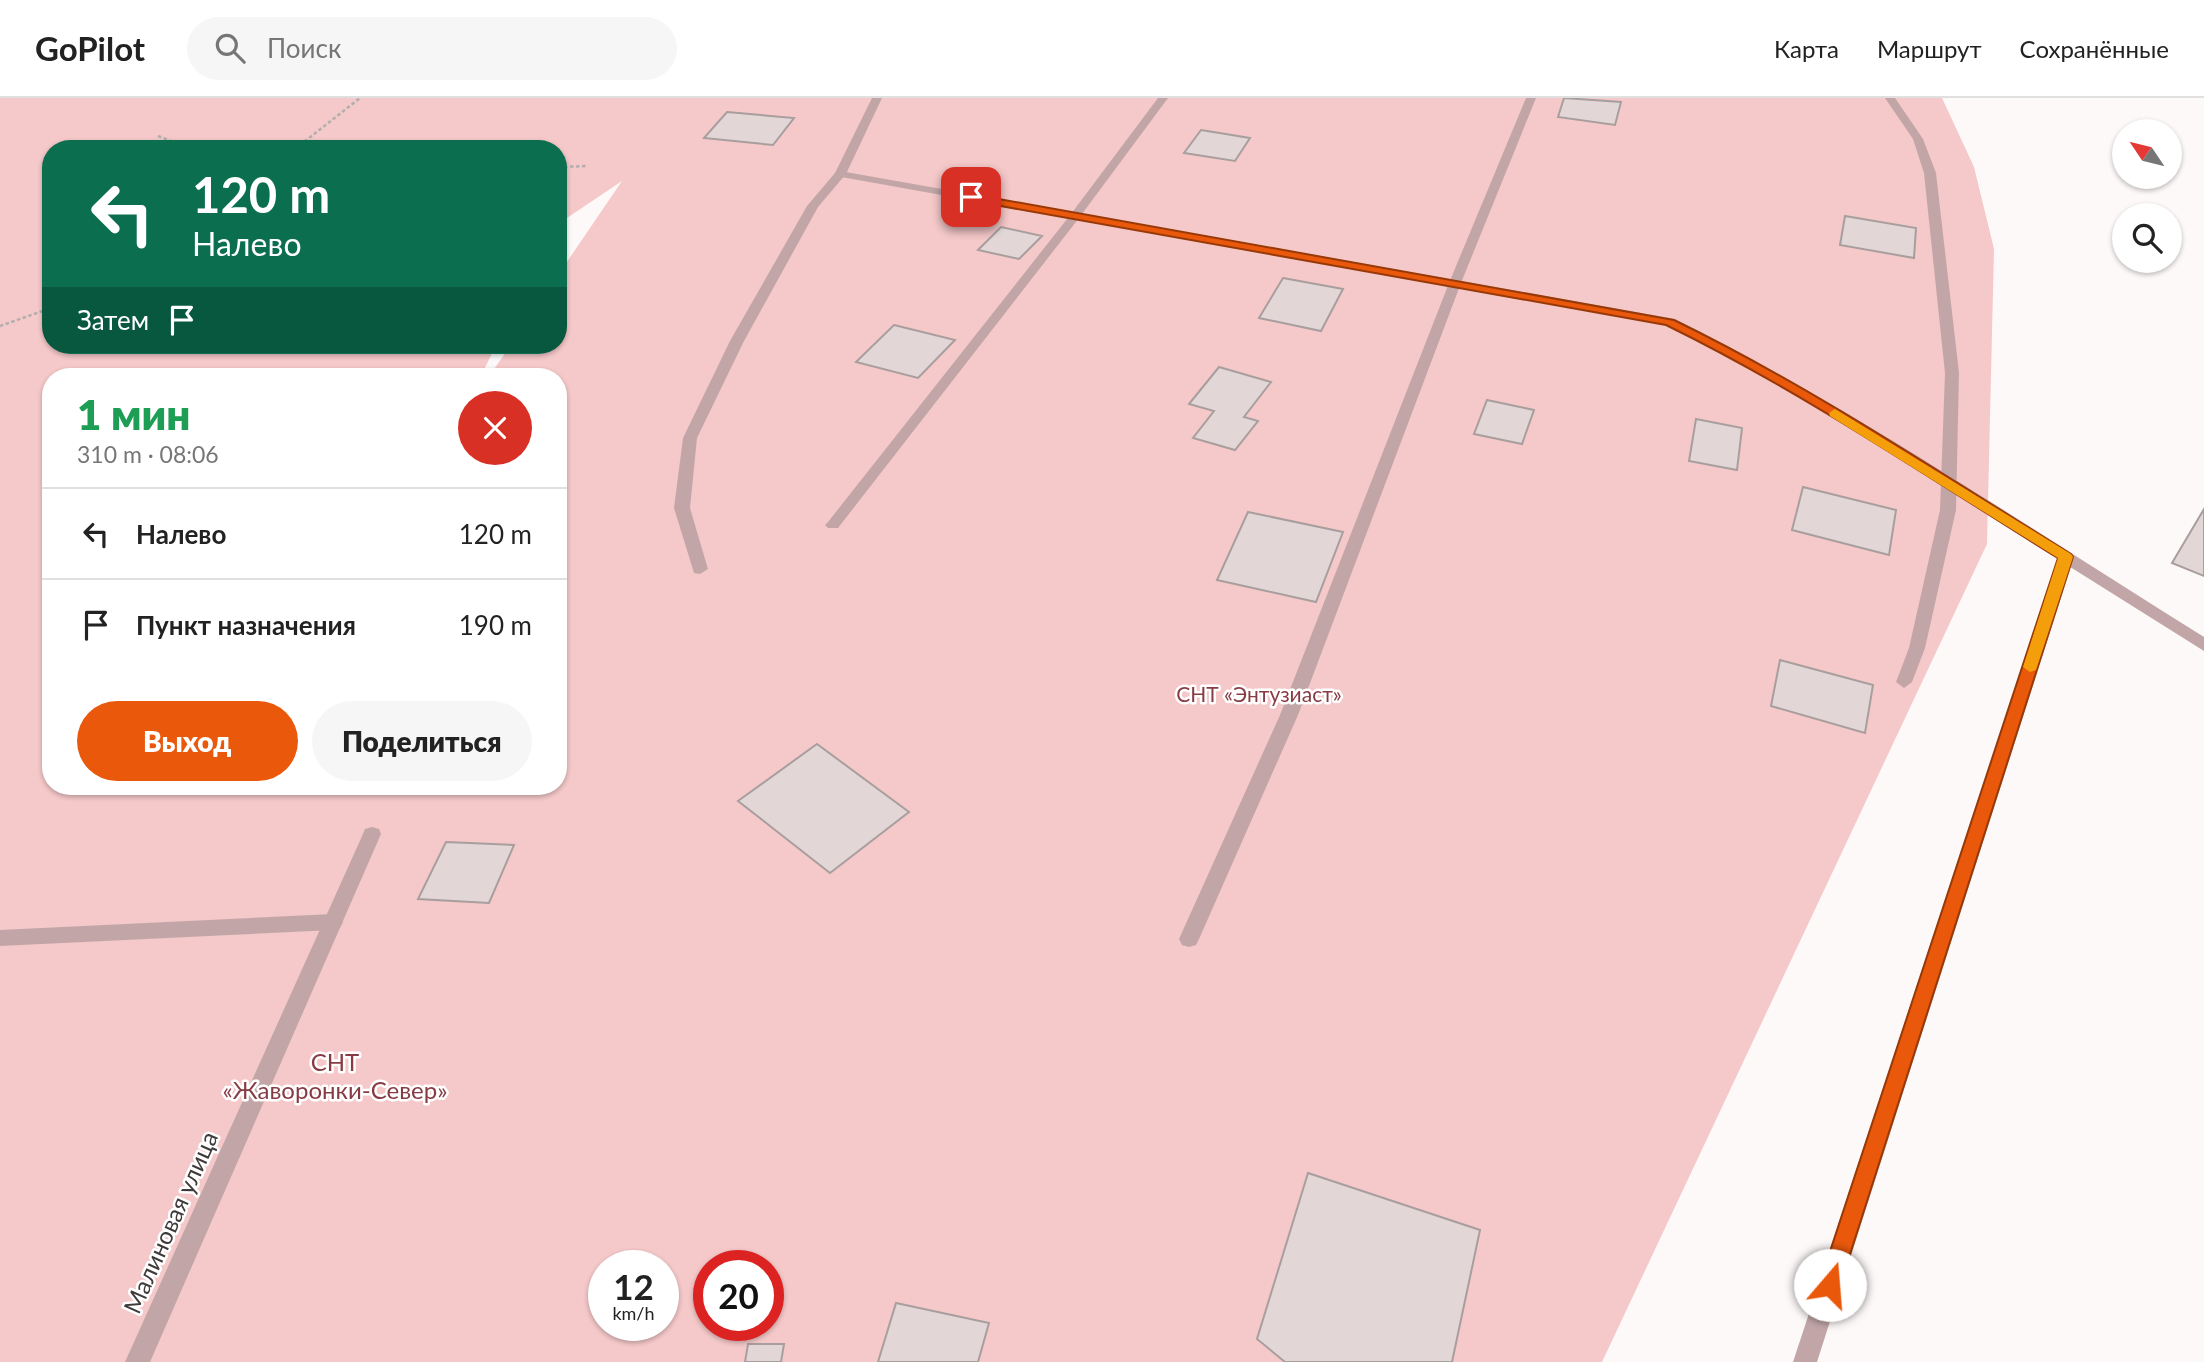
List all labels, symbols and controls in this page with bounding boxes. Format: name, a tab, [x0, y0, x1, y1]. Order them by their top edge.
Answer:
search box	[187, 17, 677, 80]
text: GoPilot	[35, 28, 145, 68]
icon: search	[211, 29, 249, 67]
text: Поиск	[267, 32, 341, 64]
text: Карта	[1774, 34, 1839, 63]
text: Маршрут	[1877, 34, 1982, 63]
text: Сохранённые	[2020, 34, 2169, 63]
north arrow	[2112, 119, 2182, 189]
map controls	[2112, 119, 2182, 273]
text: 120 m	[192, 165, 330, 223]
pin	[941, 167, 1001, 227]
icon: left	[77, 168, 168, 259]
icon: arrive	[952, 178, 990, 216]
button: search	[2112, 203, 2182, 273]
text: Налево	[192, 224, 302, 263]
icon: arrive	[163, 301, 201, 339]
text: Затем	[77, 304, 149, 336]
text: 1 мин	[77, 389, 191, 439]
button: close	[458, 391, 532, 465]
text: 310 m · 08:06	[77, 440, 219, 468]
icon: left	[77, 515, 115, 553]
text: Налево	[136, 518, 226, 550]
text: 120 m	[459, 518, 532, 550]
icon: arrive	[77, 606, 115, 644]
text: Пункт назначения	[136, 609, 356, 641]
text: 190 m	[459, 609, 532, 641]
park label: СНТ «Энтузиаст»	[1176, 681, 1342, 706]
button: Выход	[77, 701, 298, 781]
button: Поделиться	[312, 701, 532, 781]
park label: СНТ «Жаворонки-Север»	[223, 1047, 448, 1104]
street label: Малиновая улица	[117, 1126, 223, 1318]
position arrow	[1793, 1248, 1867, 1322]
speed limit sign: 20	[693, 1250, 784, 1341]
text: 12	[613, 1265, 654, 1307]
text: km/h	[612, 1302, 655, 1324]

